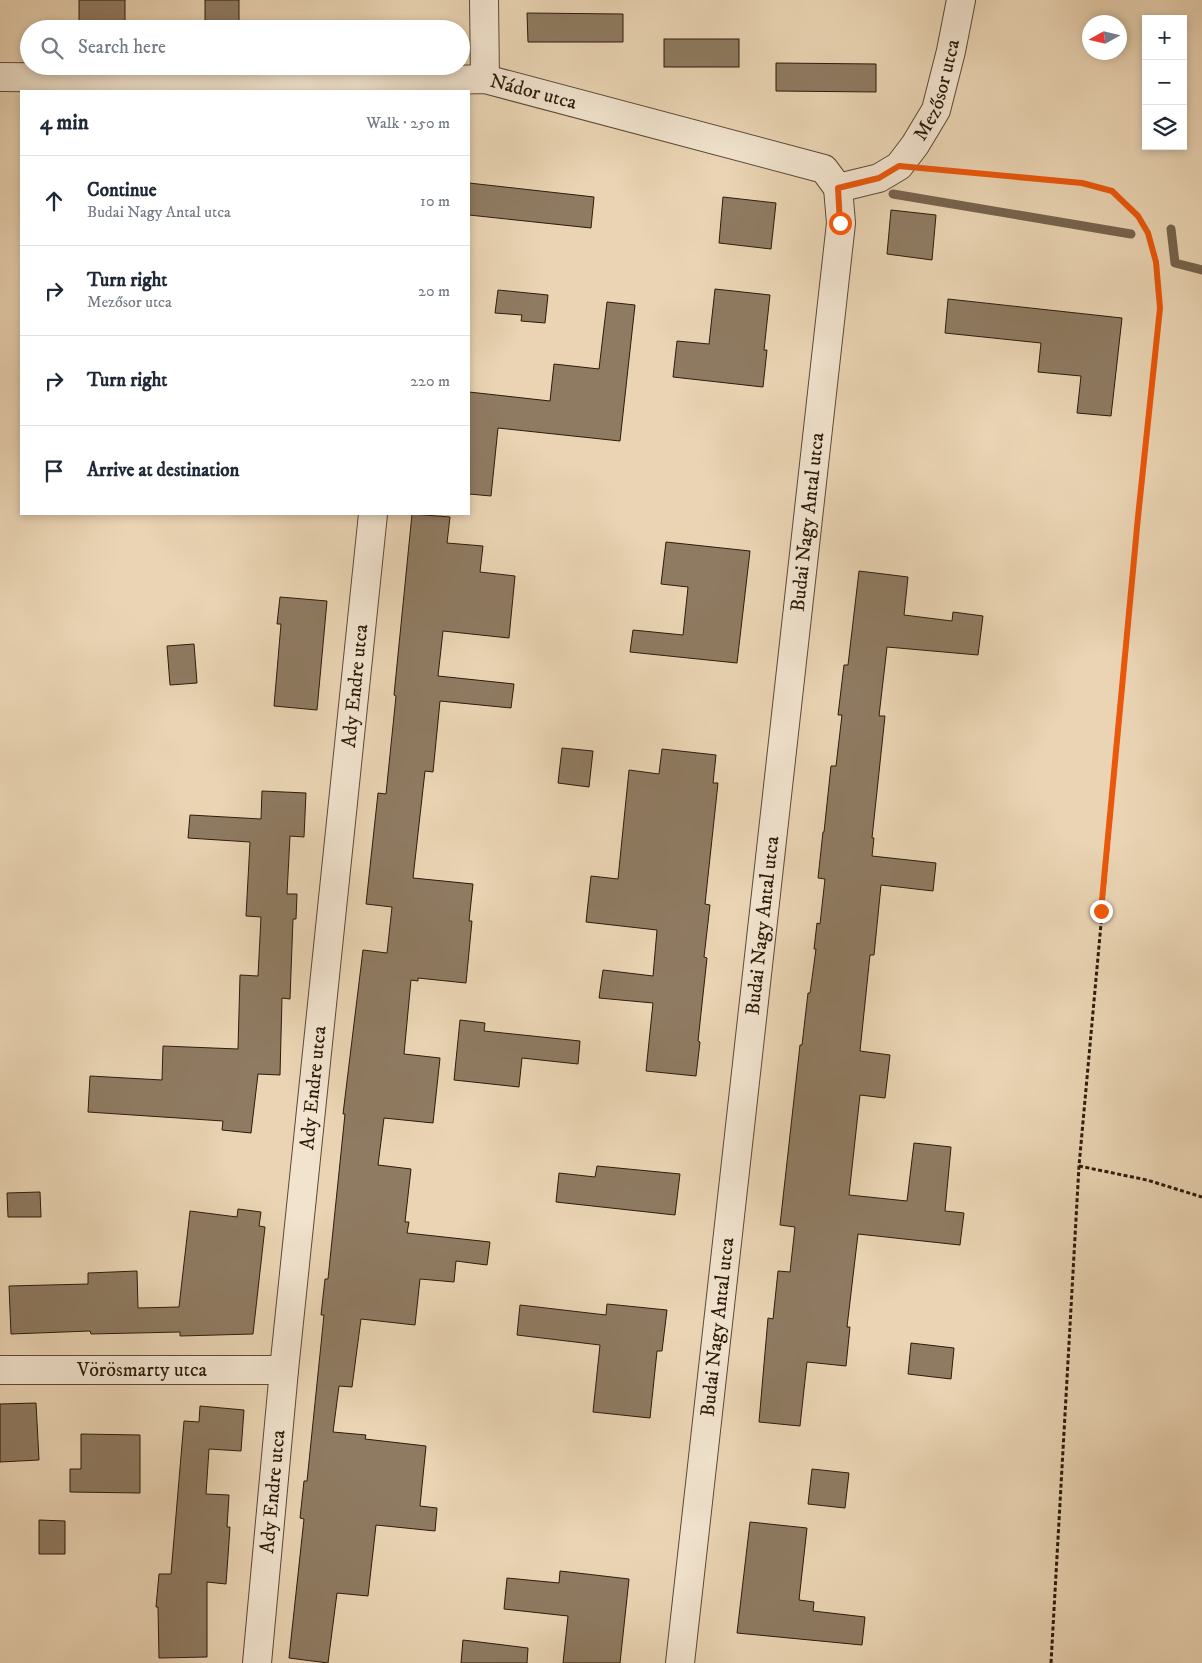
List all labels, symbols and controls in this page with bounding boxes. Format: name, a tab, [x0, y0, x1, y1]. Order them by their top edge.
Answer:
north arrow	[1082, 15, 1127, 60]
map controls	[1142, 15, 1187, 150]
button: +	[1142, 15, 1187, 60]
search box	[20, 20, 470, 75]
icon: search	[38, 34, 66, 62]
text: Search here	[78, 36, 166, 59]
street label: Mezősor utca	[908, 37, 966, 145]
button: −	[1142, 60, 1187, 105]
street label: Nádor utca	[487, 68, 580, 115]
button: layers	[1142, 105, 1187, 150]
text: 4 min	[40, 110, 89, 136]
text: Walk · 250 m	[366, 113, 450, 133]
text: Continue	[87, 179, 157, 202]
icon: ahead	[40, 187, 68, 215]
text: 10 m	[420, 191, 450, 211]
text: Budai Nagy Antal utca	[87, 202, 231, 222]
route start	[829, 212, 852, 235]
text: Turn right	[87, 269, 167, 292]
icon: right	[40, 277, 68, 305]
text: 20 m	[418, 281, 450, 301]
text: Mezősor utca	[87, 292, 172, 312]
icon: right	[40, 367, 68, 395]
text: Turn right	[87, 369, 167, 392]
text: 220 m	[410, 371, 450, 391]
street label: Budai Nagy Antal utca	[785, 431, 830, 613]
icon: arrive	[40, 457, 68, 485]
text: Arrive at destination	[87, 459, 239, 482]
street label: Ady Endre utca	[336, 622, 374, 749]
street label: Budai Nagy Antal utca	[740, 834, 785, 1016]
route end	[1090, 900, 1113, 923]
street label: Ady Endre utca	[294, 1024, 332, 1151]
street label: Budai Nagy Antal utca	[695, 1236, 740, 1418]
street label: Vörösmarty utca	[76, 1358, 208, 1383]
street label: Ady Endre utca	[255, 1428, 291, 1555]

